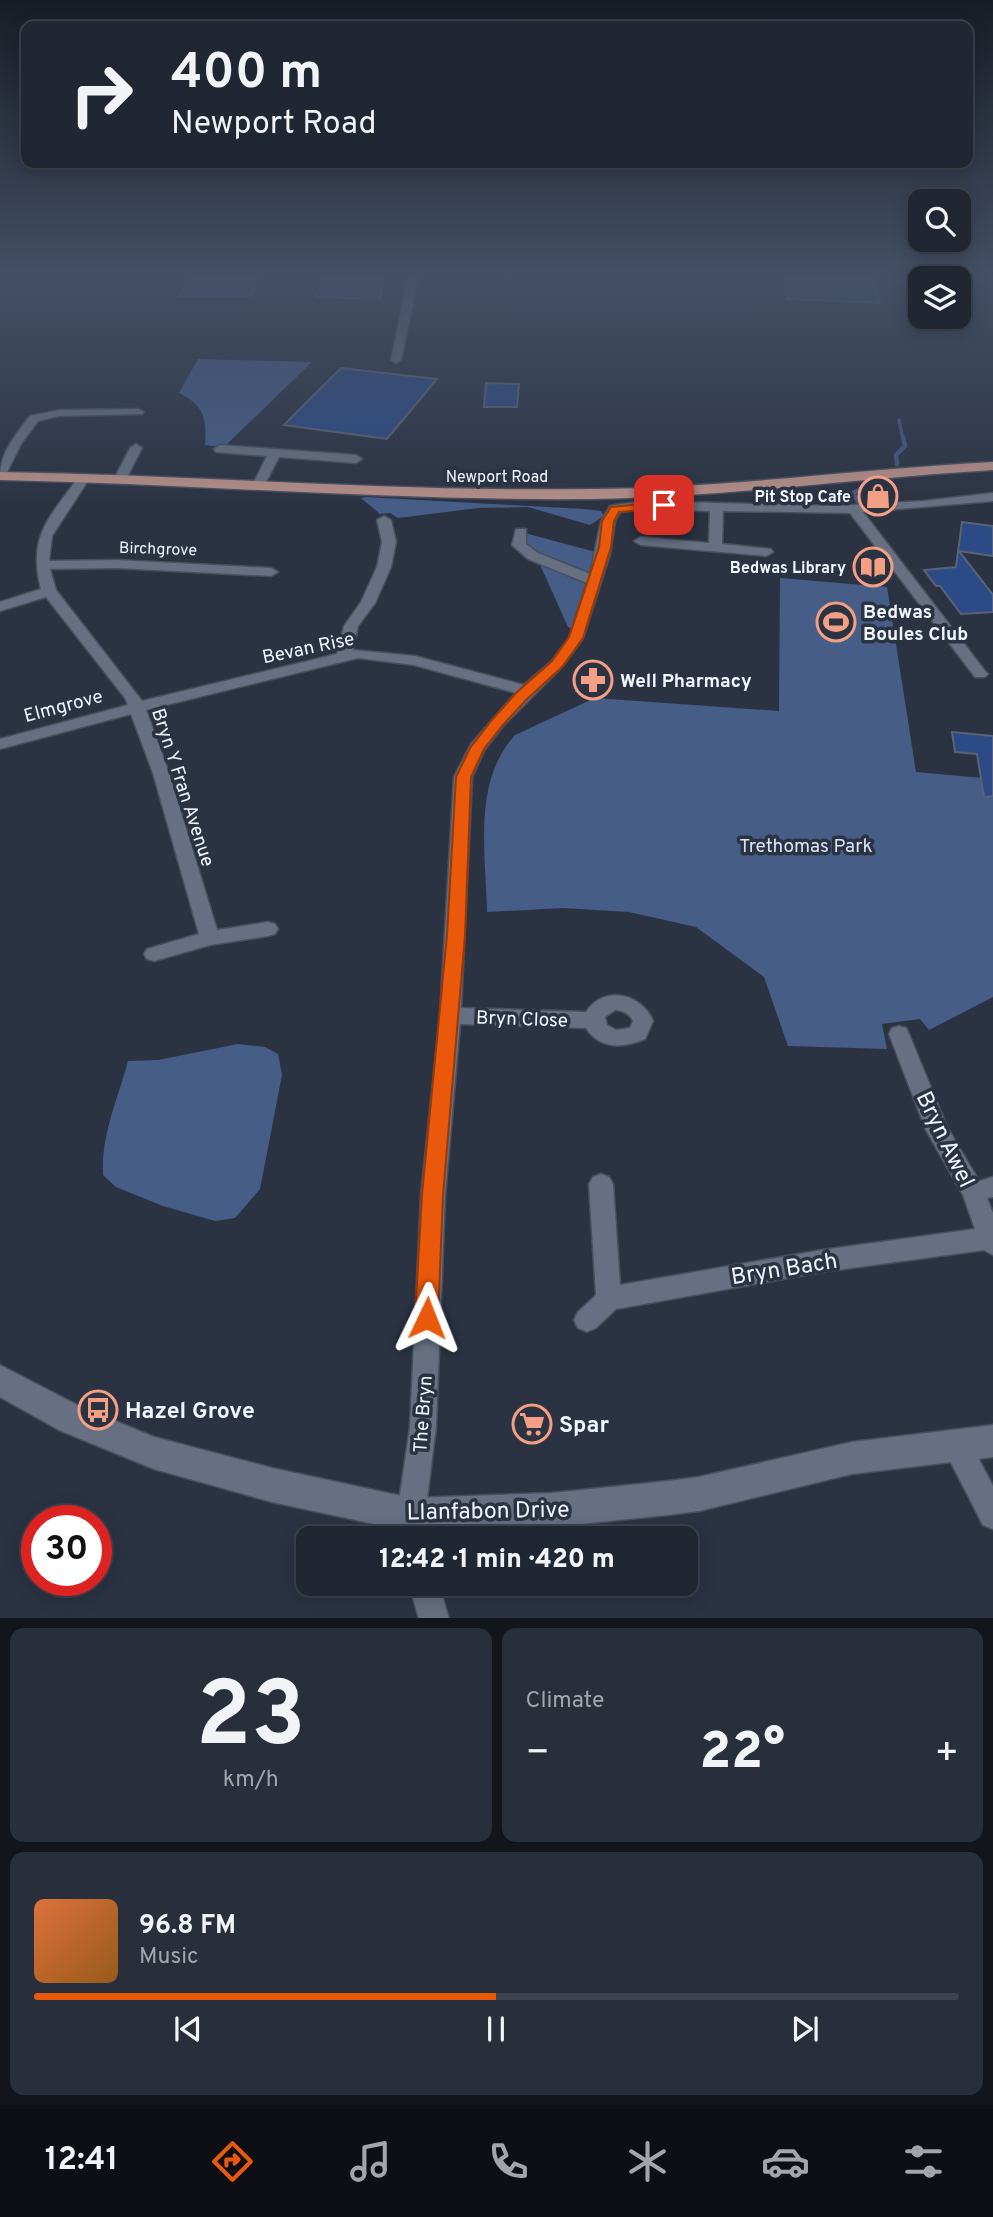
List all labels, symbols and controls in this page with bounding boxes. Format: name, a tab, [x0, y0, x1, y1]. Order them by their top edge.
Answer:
text: 400 m	[171, 44, 322, 106]
icon: right	[56, 49, 147, 140]
text: Newport Road	[171, 105, 376, 145]
map controls	[908, 189, 971, 329]
button: search	[908, 189, 971, 252]
button: layers	[908, 266, 971, 329]
street label: Newport Road	[446, 468, 548, 488]
pin	[634, 475, 694, 535]
shop icon: Pit Stop Cafe	[857, 475, 899, 517]
icon: arrive	[645, 486, 683, 524]
place label: Pit Stop Cafe	[754, 488, 851, 508]
street label: Birchgrove	[119, 539, 197, 561]
library icon: Bedwas Library	[852, 546, 894, 588]
place label: Bedwas Library	[730, 559, 846, 579]
sports icon: Bedwas Boules Club	[815, 601, 857, 643]
place label: Bedwas Boules Club	[863, 601, 968, 647]
street label: Bevan Rise	[260, 627, 357, 670]
pharmacy icon: Well Pharmacy	[572, 659, 614, 701]
place label: Well Pharmacy	[620, 670, 752, 694]
street label: Elmgrove	[21, 685, 106, 729]
street label: Bryn Y Fran Avenue	[145, 705, 219, 870]
park label: Trethomas Park	[739, 835, 873, 859]
street label: Bryn Close	[476, 1006, 568, 1034]
street label: Bryn Awel	[908, 1087, 980, 1193]
street label: Bryn Bach	[729, 1248, 840, 1293]
position arrow	[390, 1281, 464, 1355]
street label: The Bryn	[409, 1375, 439, 1454]
bus stop icon: Hazel Grove	[77, 1389, 119, 1431]
place label: Hazel Grove	[125, 1398, 255, 1427]
supermarket icon: Spar	[511, 1403, 553, 1445]
place label: Spar	[559, 1412, 609, 1441]
street label: Llanfabon Drive	[406, 1497, 570, 1528]
speed limit sign: 30	[21, 1505, 112, 1596]
text: 12:42 · 1 min · 420 m	[379, 1544, 615, 1577]
text: 23	[196, 1663, 306, 1778]
text: Climate	[526, 1687, 604, 1716]
text: 22°	[700, 1721, 785, 1787]
text: −	[526, 1730, 550, 1779]
text: +	[934, 1730, 959, 1779]
text: km/h	[223, 1766, 279, 1795]
text: 96.8 FM	[139, 1910, 236, 1943]
text: Music	[139, 1943, 199, 1972]
icon: previous	[169, 2010, 207, 2048]
icon: pause	[477, 2010, 515, 2048]
icon: next	[786, 2010, 824, 2048]
icon: directions	[208, 2137, 257, 2186]
icon: music	[346, 2137, 395, 2186]
icon: phone	[484, 2137, 533, 2186]
icon: climate	[623, 2137, 672, 2186]
icon: car	[761, 2137, 810, 2186]
icon: filters	[899, 2137, 948, 2186]
text: 12:41	[45, 2141, 118, 2181]

